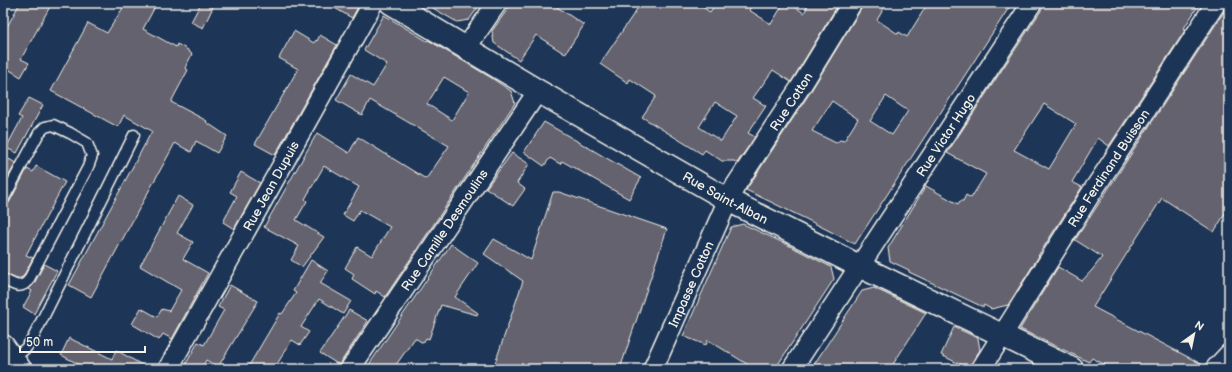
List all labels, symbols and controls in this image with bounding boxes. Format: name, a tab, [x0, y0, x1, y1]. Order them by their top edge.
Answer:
street label: Rue Cotton	[767, 70, 817, 134]
street label: Rue Victor Hugo	[913, 91, 979, 180]
street label: Rue Ferdinand Buisson	[1065, 106, 1153, 230]
street label: Rue Jean Dupuis	[240, 138, 303, 234]
street label: Rue Camille Desmoulins	[398, 166, 492, 294]
street label: Rue Saint-Alban	[680, 169, 770, 228]
street label: Impasse Cotton	[666, 239, 718, 330]
north arrow	[1174, 314, 1214, 354]
text: N	[1192, 318, 1206, 334]
scale bar	[20, 328, 145, 354]
text: 50 m	[26, 335, 53, 350]

